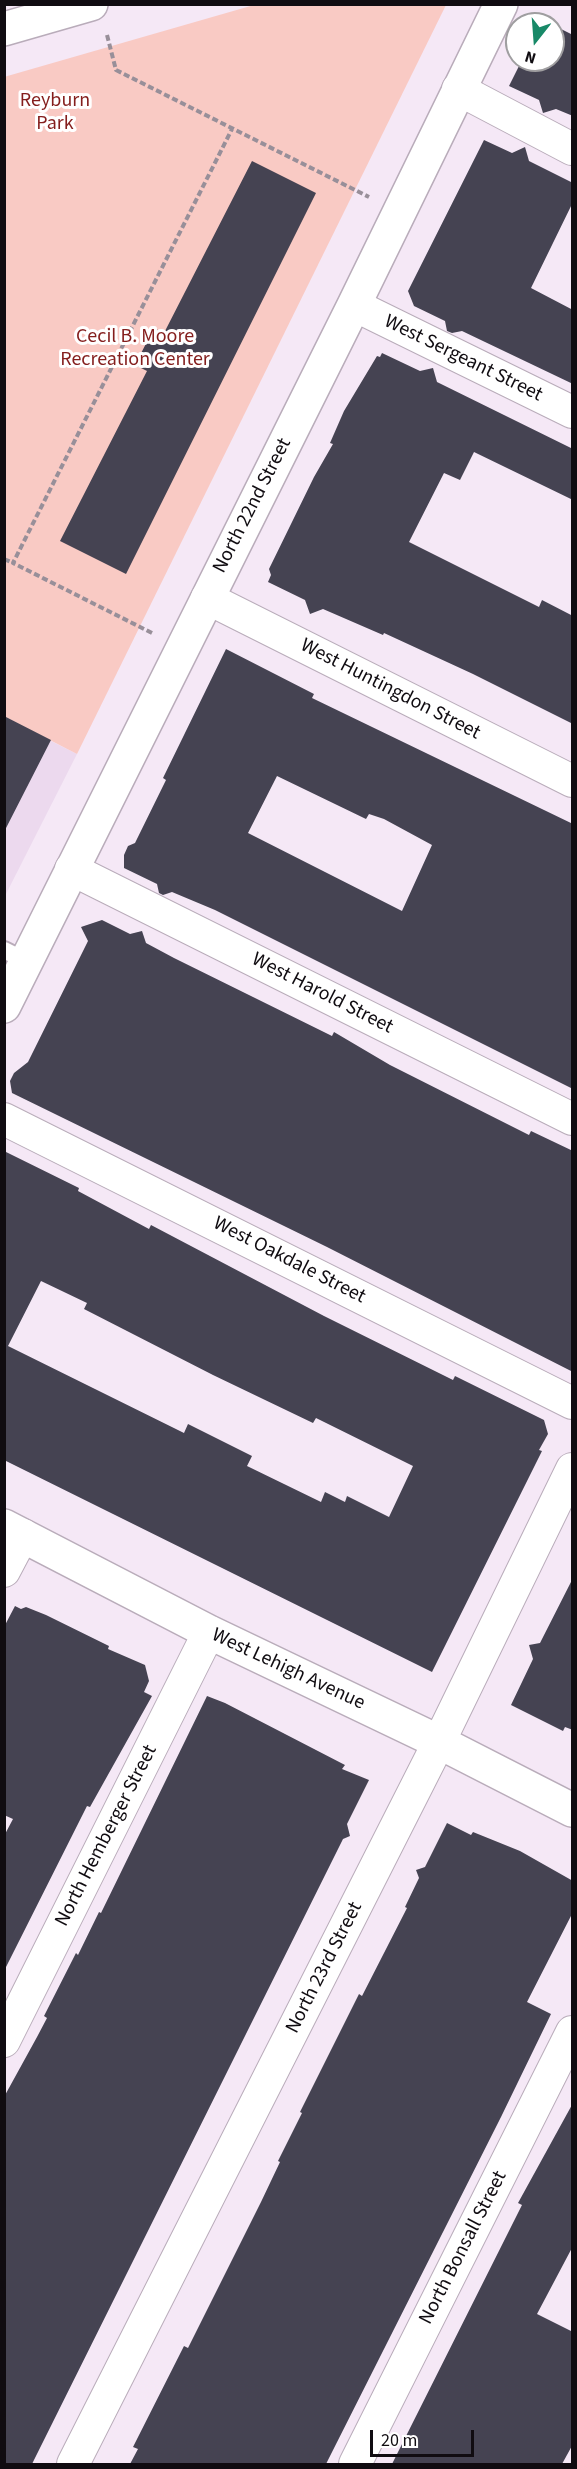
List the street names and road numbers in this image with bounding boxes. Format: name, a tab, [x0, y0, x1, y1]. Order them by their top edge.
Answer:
street label: West Sergeant Street	[380, 310, 546, 408]
street label: North 22nd Street	[209, 434, 297, 578]
street label: West Huntingdon Street	[296, 634, 484, 746]
street label: West Harold Street	[247, 948, 397, 1040]
street label: West Oakdale Street	[209, 1212, 369, 1310]
street label: West Lehigh Avenue	[208, 1624, 368, 1716]
street label: North Hemberger Street	[51, 1741, 163, 1931]
street label: North 23rd Street	[282, 1898, 368, 2038]
street label: North Bonsall Street	[415, 2167, 513, 2329]

